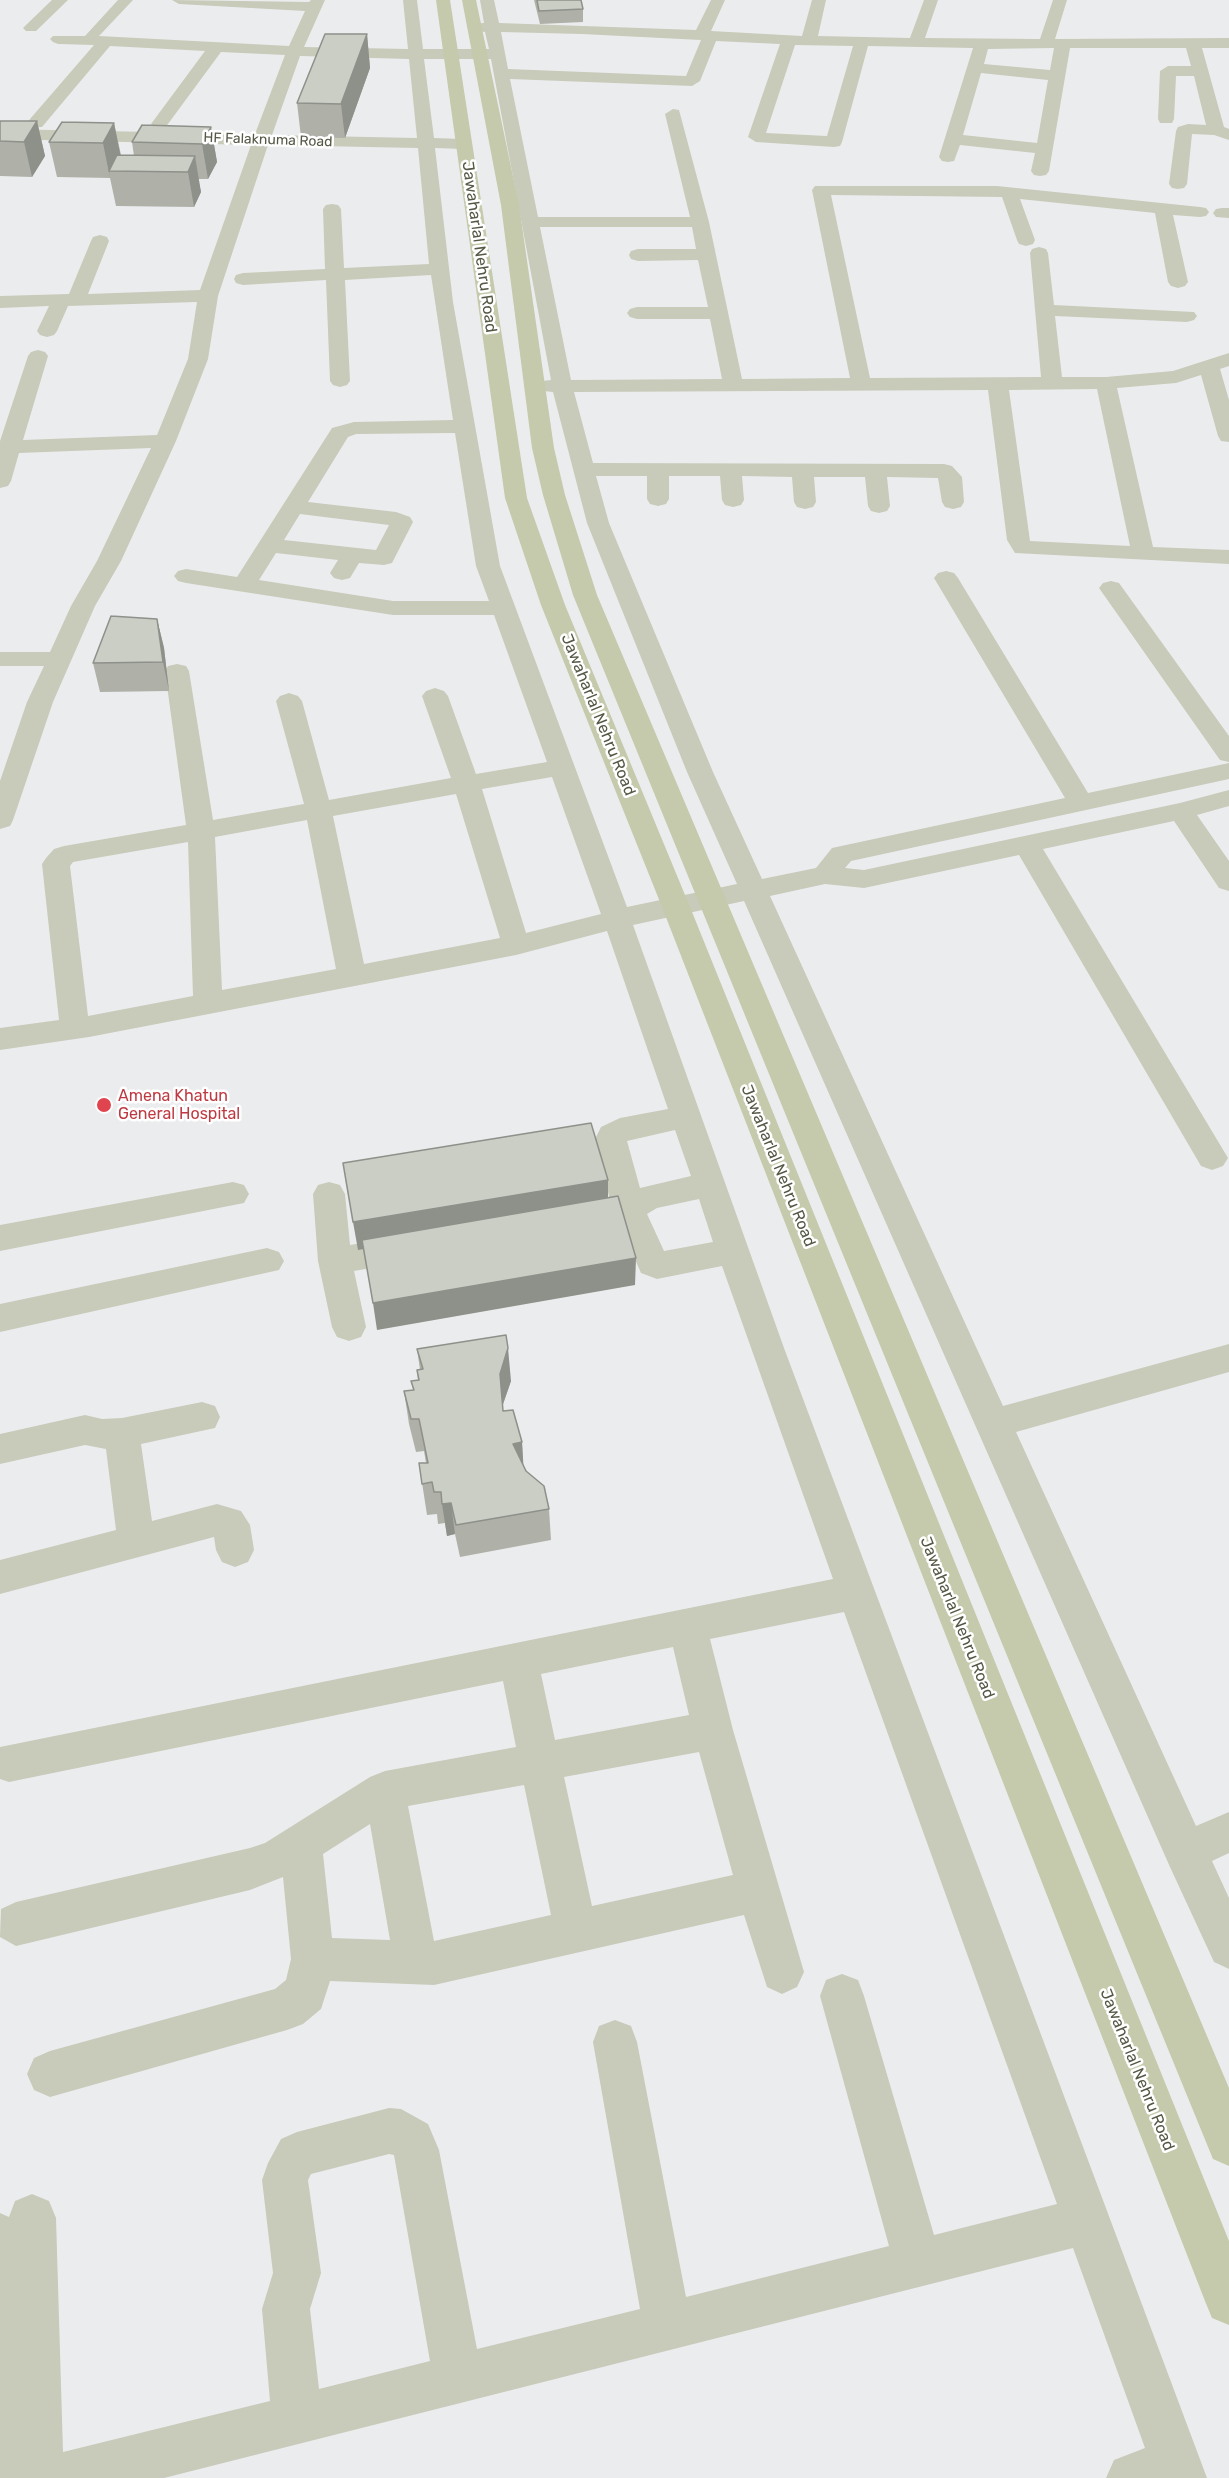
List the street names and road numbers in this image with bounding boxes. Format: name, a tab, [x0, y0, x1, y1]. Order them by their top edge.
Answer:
street label: HF Falaknuma Road	[203, 129, 333, 151]
street label: Jawaharlal Nehru Road	[457, 160, 501, 334]
street label: Jawaharlal Nehru Road	[557, 631, 639, 799]
street label: Jawaharlal Nehru Road	[737, 1082, 819, 1250]
street label: Jawaharlal Nehru Road	[916, 1534, 998, 1702]
street label: Jawaharlal Nehru Road	[1096, 1986, 1178, 2154]

